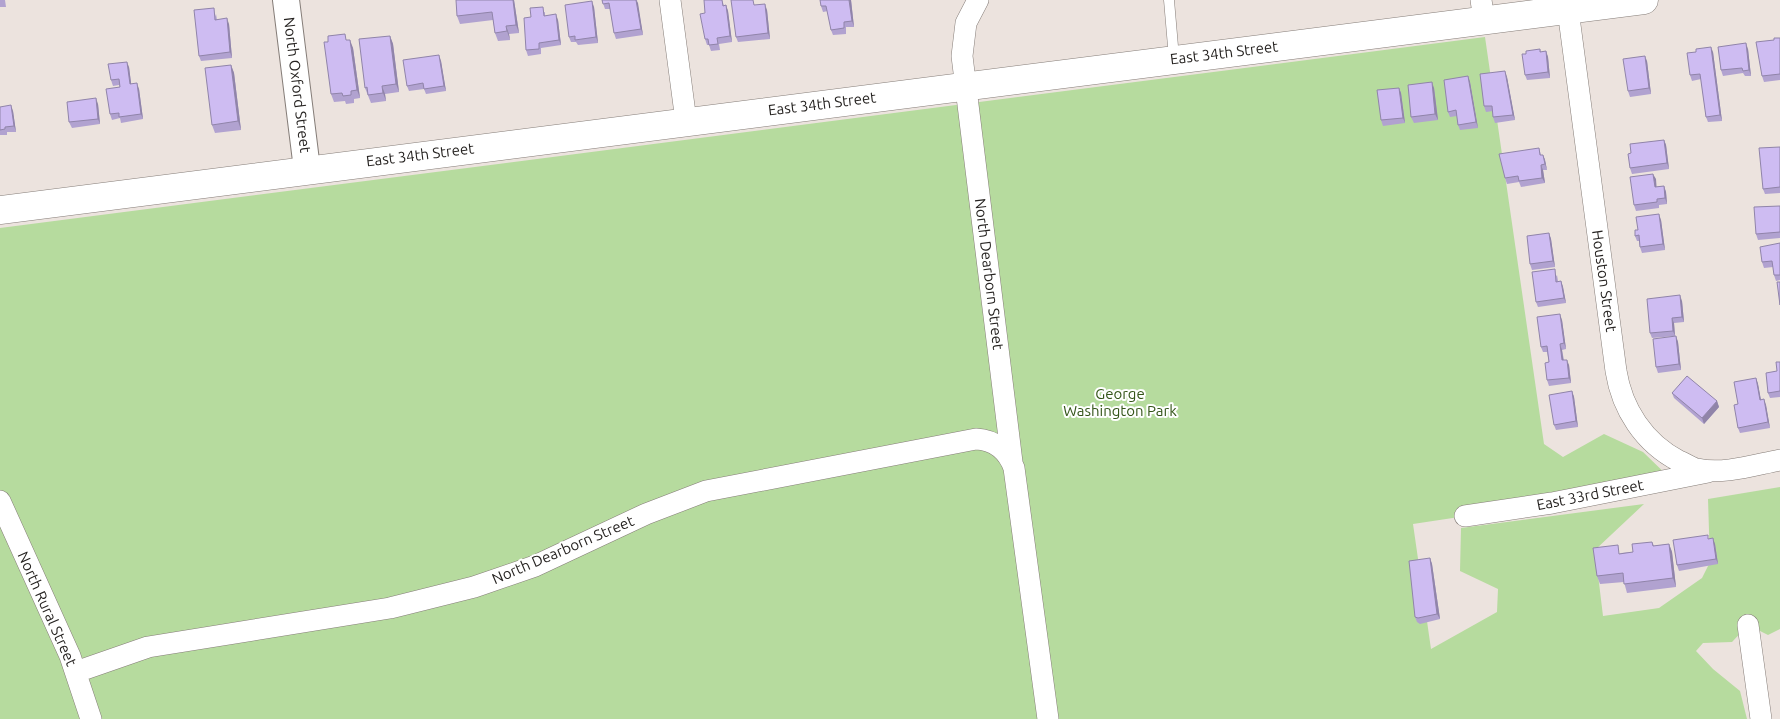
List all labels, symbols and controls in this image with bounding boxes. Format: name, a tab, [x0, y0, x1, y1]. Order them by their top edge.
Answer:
street label: North Oxford Street	[281, 16, 314, 154]
street label: East 34th Street	[1169, 37, 1279, 68]
street label: East 34th Street	[767, 88, 877, 119]
street label: East 34th Street	[365, 139, 475, 170]
street label: North Dearborn Street	[972, 197, 1007, 351]
street label: Houston Street	[1589, 229, 1620, 333]
park label: George Washington Park	[1063, 385, 1177, 419]
street label: East 33rd Street	[1535, 476, 1645, 513]
street label: North Dearborn Street	[489, 512, 636, 587]
street label: North Rural Street	[15, 549, 80, 669]

